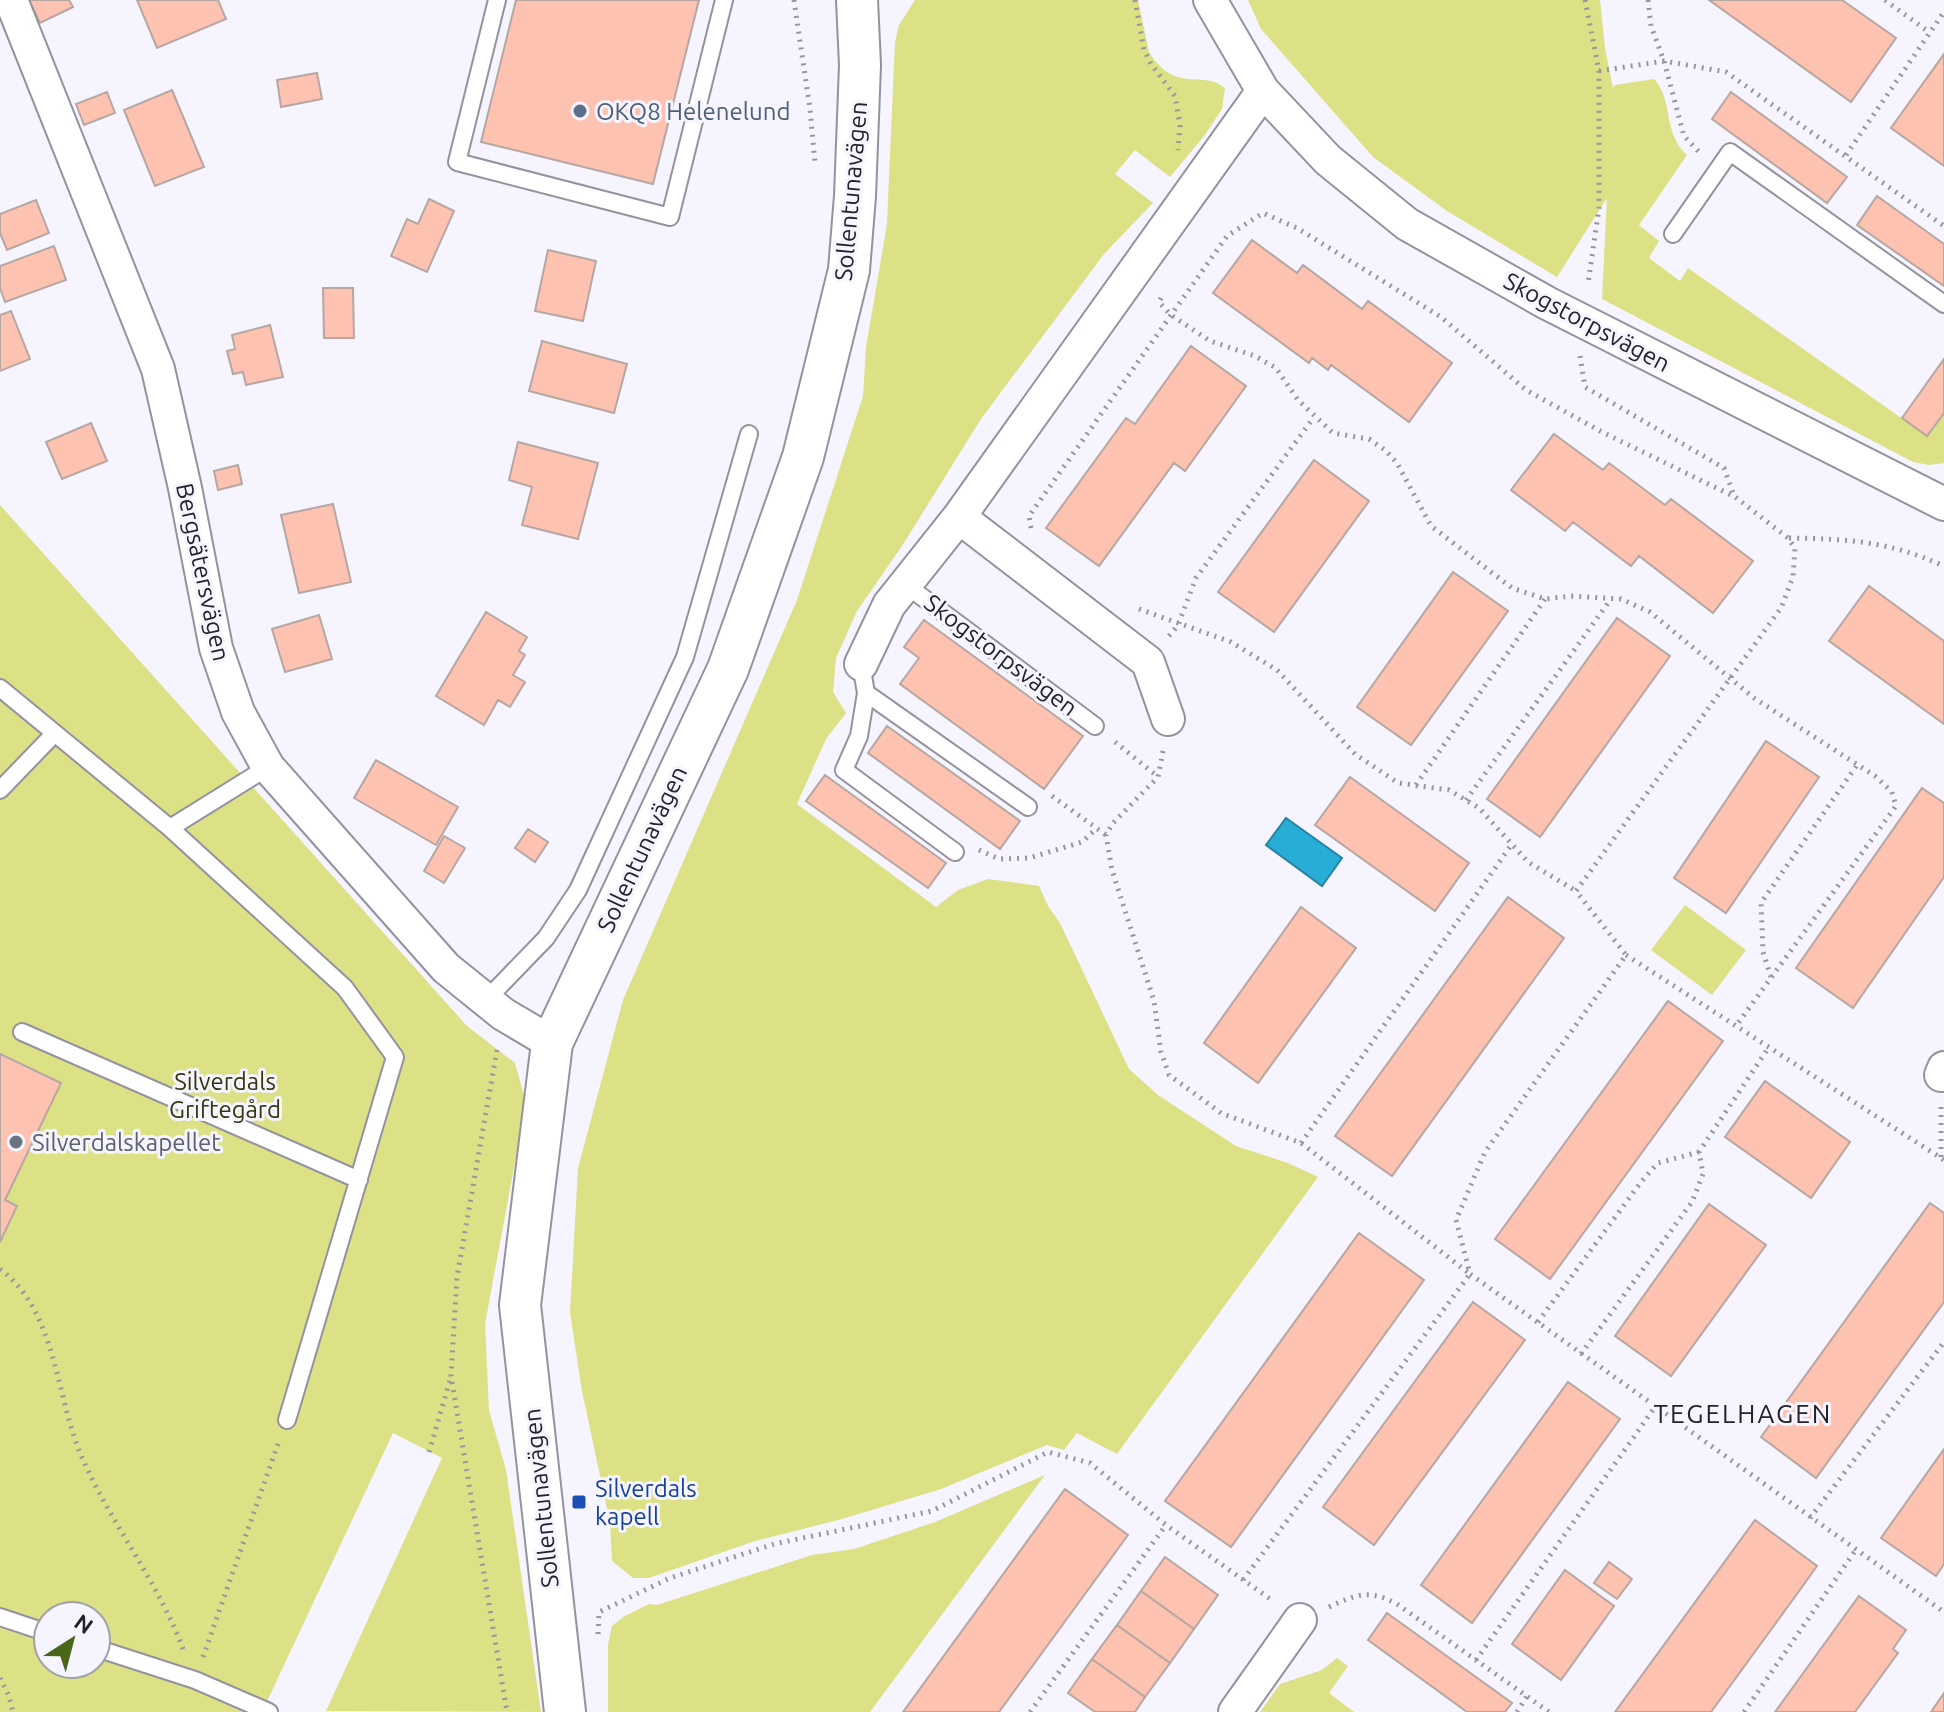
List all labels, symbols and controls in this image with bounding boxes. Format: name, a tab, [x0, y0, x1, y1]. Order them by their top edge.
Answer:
place label: OKQ8 Helenelund	[596, 98, 790, 125]
street label: Sollentunavägen	[830, 100, 872, 282]
marker: OKQ8 Helenelund	[571, 102, 589, 120]
street label: Skogstorpsvägen	[1499, 267, 1675, 377]
street label: Bergsätersvägen	[171, 481, 235, 663]
street label: Skogstorpsvägen	[919, 589, 1083, 721]
street label: Sollentunavägen	[592, 762, 692, 936]
park label: Silverdals Griftegård	[169, 1068, 281, 1123]
place label: Silverdalskapellet	[32, 1129, 221, 1156]
marker: Silverdalskapellet	[7, 1133, 25, 1151]
district label: TEGELHAGEN	[1654, 1399, 1832, 1428]
street label: Sollentunavägen	[518, 1407, 564, 1589]
place label: Silverdals kapell	[595, 1475, 697, 1530]
marker: Silverdals kapell	[570, 1493, 588, 1511]
north arrow	[32, 1600, 112, 1680]
text: N	[70, 1608, 98, 1638]

